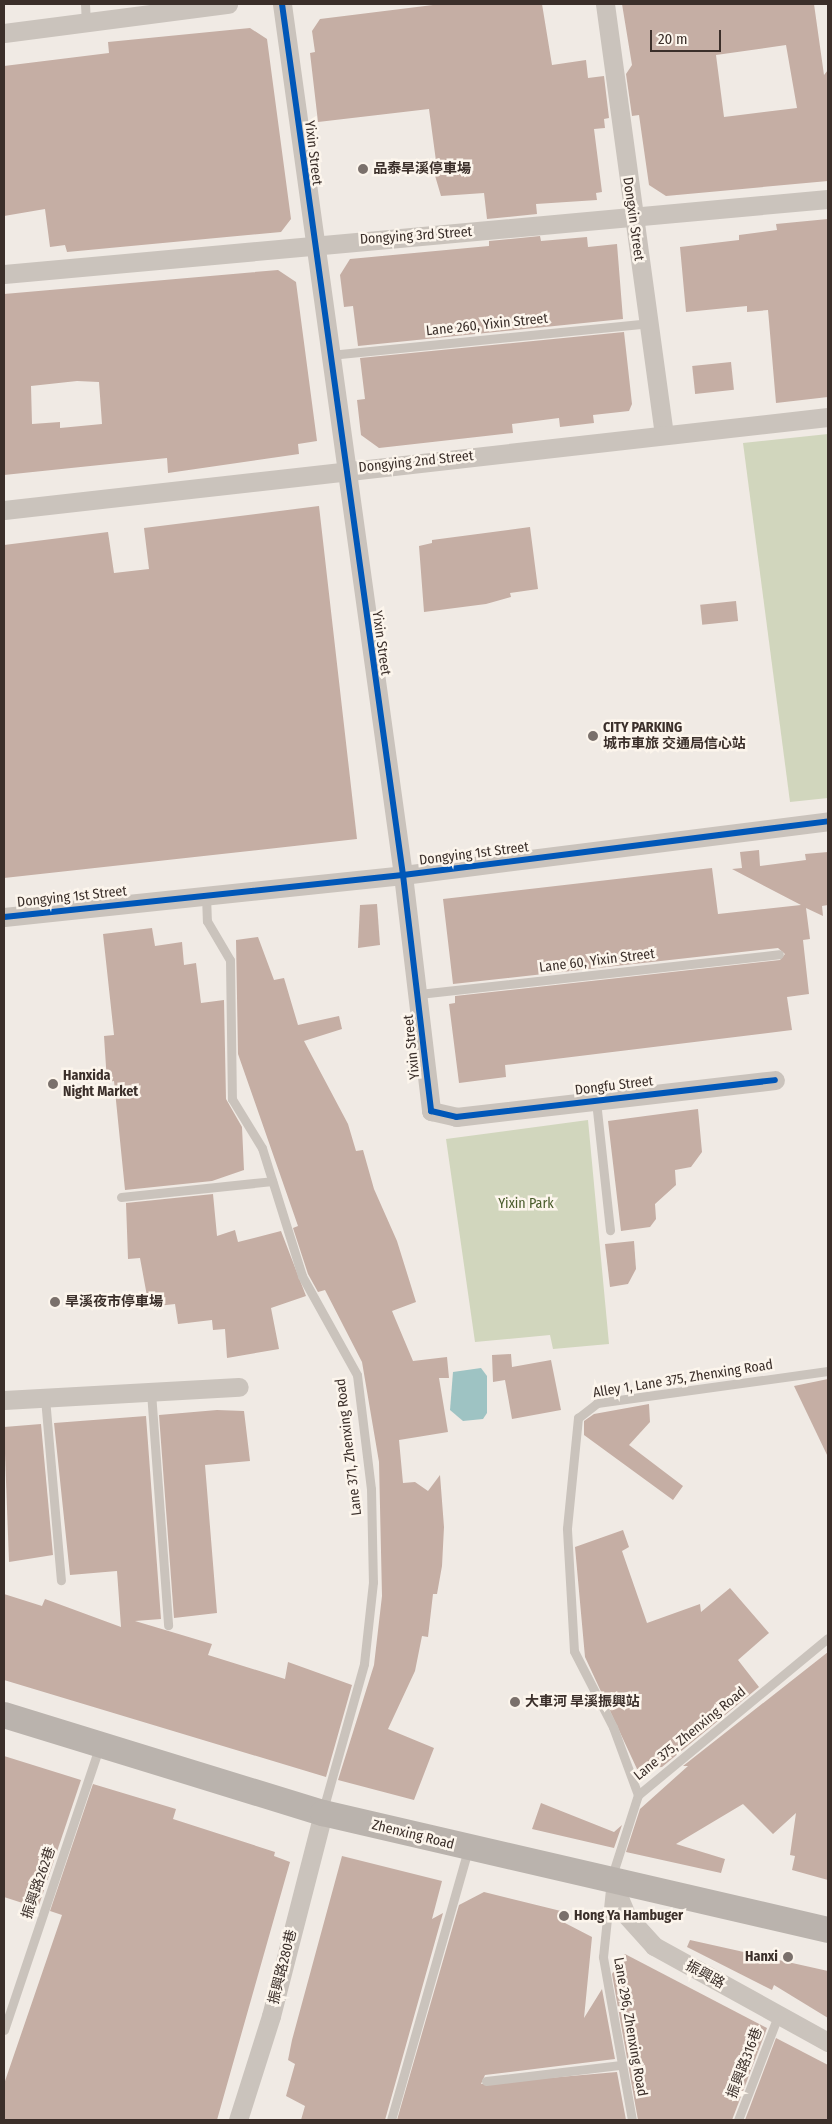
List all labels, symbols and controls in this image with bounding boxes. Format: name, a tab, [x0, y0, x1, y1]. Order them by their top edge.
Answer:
scale bar	[652, 20, 723, 52]
text: 20 m	[658, 30, 688, 48]
street label: Yixin Street	[301, 120, 325, 186]
place label: 品泰旱溪停車場	[373, 161, 471, 177]
marker: 品泰旱溪停車場	[357, 163, 369, 175]
street label: Dongxin Street	[619, 176, 647, 262]
street label: Dongying 3rd Street	[359, 224, 473, 248]
street label: Lane 260, Yixin Street	[425, 310, 549, 340]
street label: Dongying 2nd Street	[358, 448, 474, 476]
street label: Yixin Street	[368, 610, 394, 676]
place label: CITY PARKING 城市車旅 交通局信心站	[603, 720, 746, 752]
marker: CITY PARKING 城市車旅 交通局信心站	[587, 730, 599, 742]
street label: Dongying 1st Street	[418, 839, 530, 869]
street label: Dongying 1st Street	[16, 883, 128, 911]
street label: Lane 60, Yixin Street	[538, 946, 656, 976]
street label: Yixin Street	[400, 1014, 424, 1080]
place label: Hanxida Night Market	[63, 1068, 138, 1100]
street label: Dongfu Street	[574, 1073, 654, 1099]
marker: Hanxida Night Market	[47, 1078, 59, 1090]
park label: Yixin Park	[498, 1196, 554, 1212]
place label: 旱溪夜市停車場	[65, 1294, 163, 1310]
marker: 旱溪夜市停車場	[49, 1296, 61, 1308]
street label: Alley 1, Lane 375, Zhenxing Road	[592, 1356, 774, 1402]
street label: Lane 371, Zhenxing Road	[332, 1377, 366, 1517]
street label: Lane 375, Zhenxing Road	[631, 1684, 749, 1784]
place label: 大車河 旱溪振興站	[525, 1694, 640, 1710]
marker: 大車河 旱溪振興站	[509, 1696, 521, 1708]
street label: Zhenxing Road	[370, 1817, 456, 1853]
street label: 振興路262巷	[19, 1845, 59, 1921]
place label: Hong Ya Hambuger	[574, 1908, 683, 1924]
marker: Hong Ya Hambuger	[558, 1910, 570, 1922]
street label: 振興路280巷	[266, 1928, 300, 2006]
place label: Hanxi	[745, 1949, 778, 1965]
marker: Hanxi	[782, 1951, 794, 1963]
street label: Lane 296, Zhenxing Road	[610, 1956, 650, 2098]
street label: 振興路	[683, 1957, 727, 1993]
street label: 振興路316巷	[724, 2025, 766, 2101]

